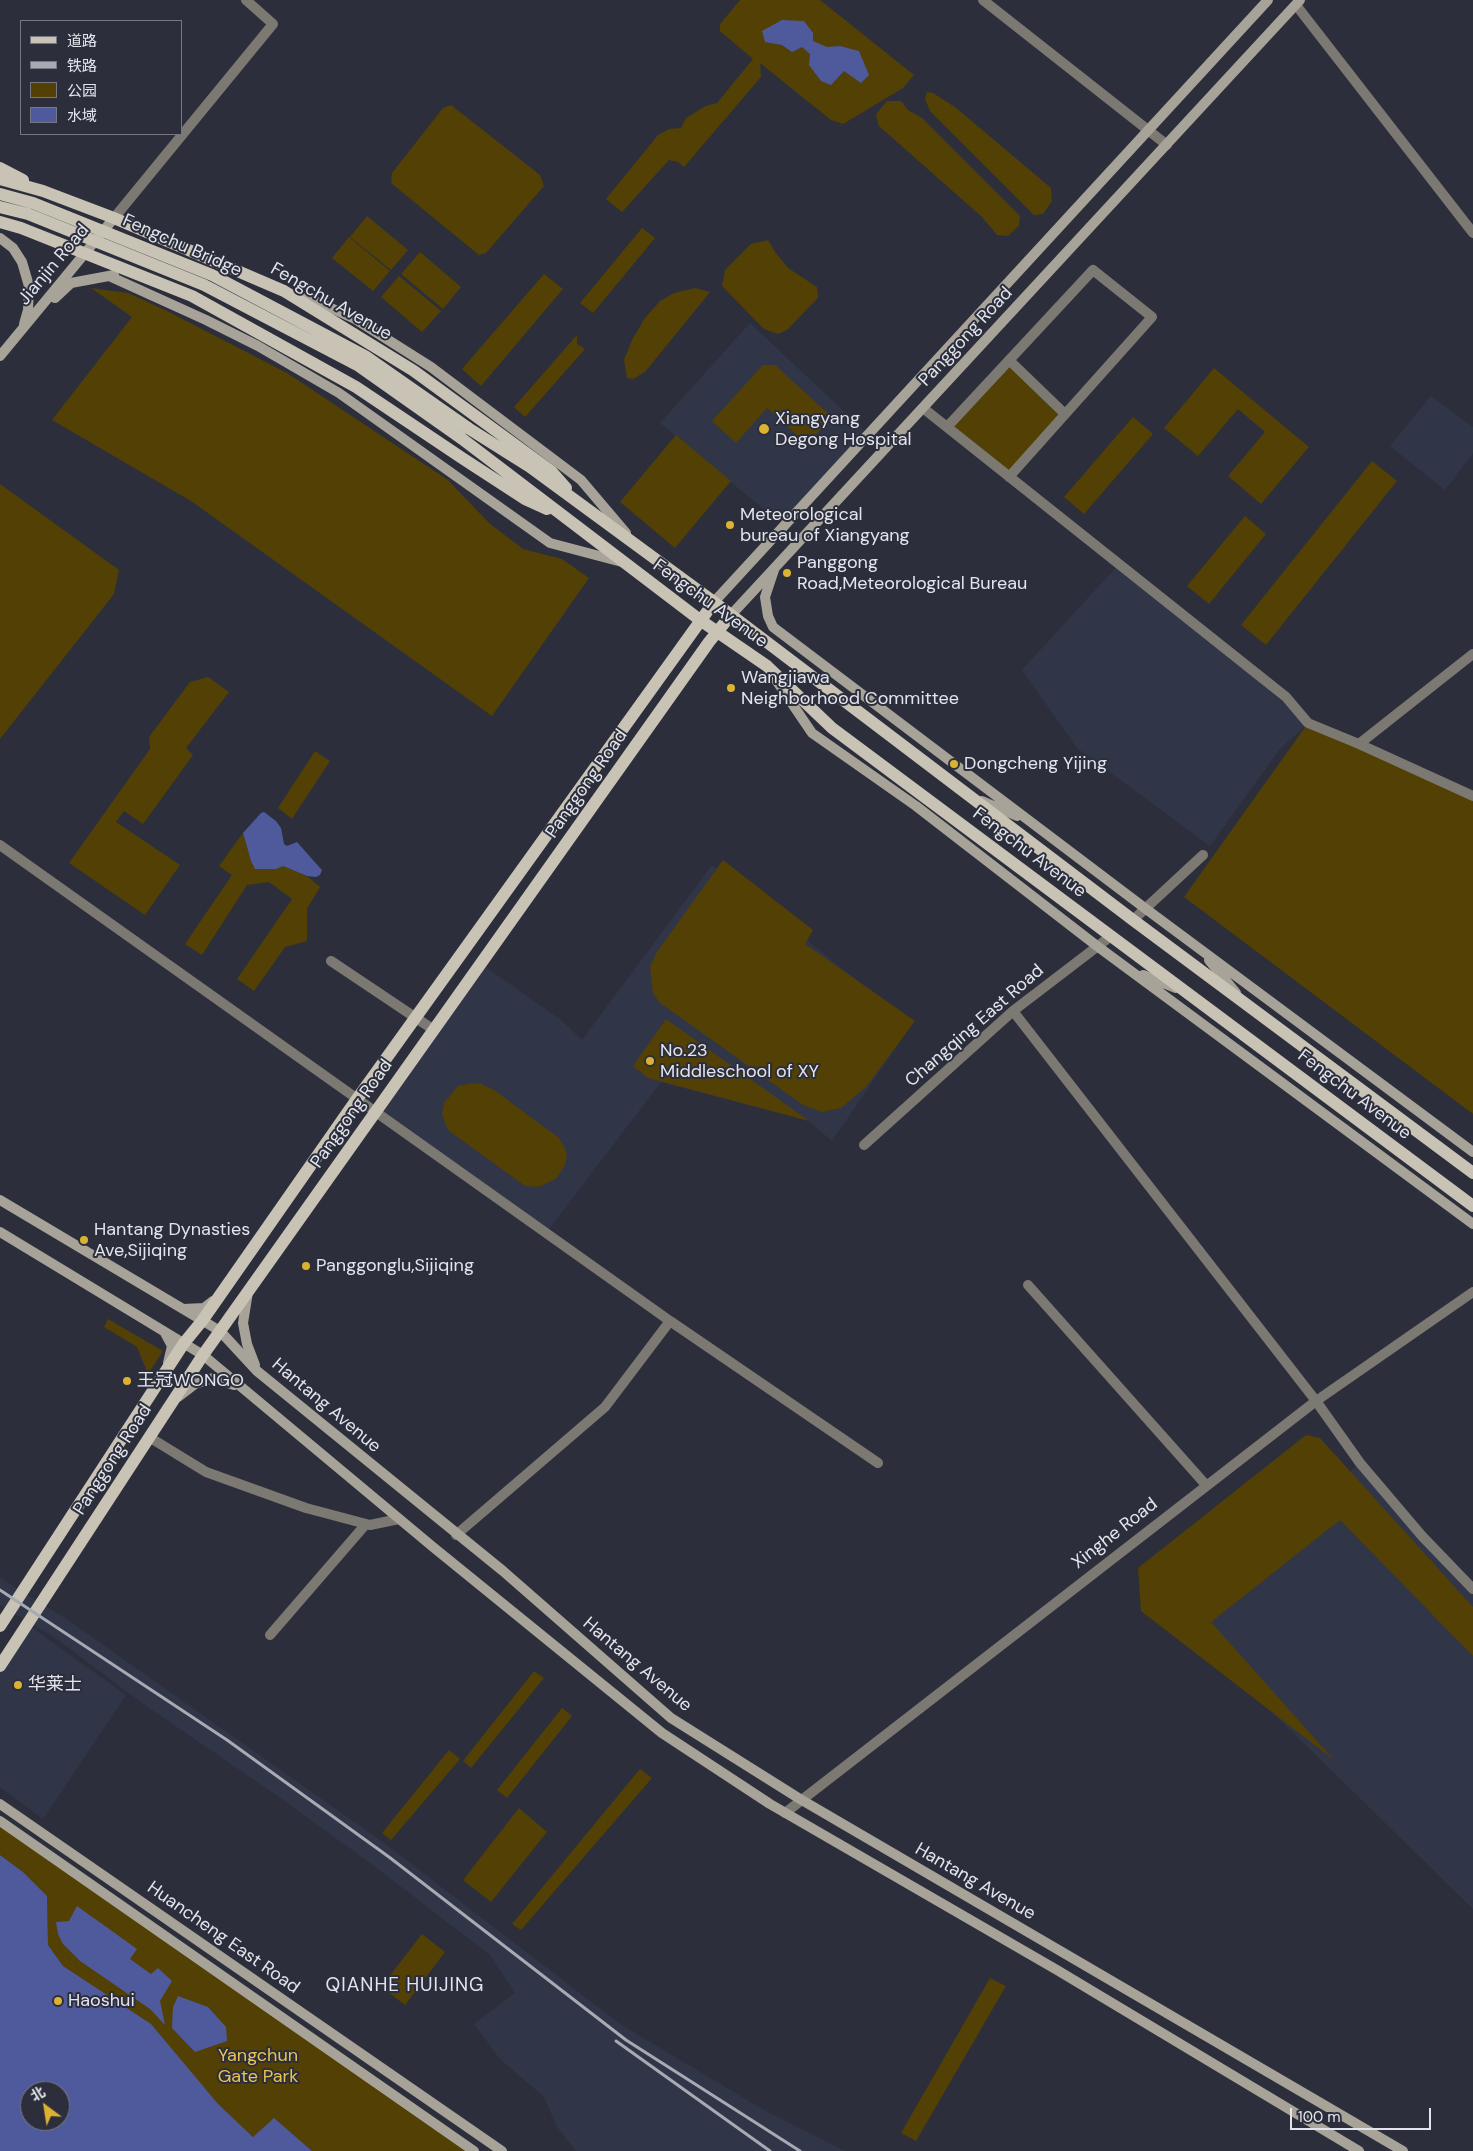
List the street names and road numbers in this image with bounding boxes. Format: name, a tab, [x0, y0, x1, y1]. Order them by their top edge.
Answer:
street label: Fengchu Bridge	[119, 210, 245, 282]
street label: Jianjin Road	[14, 220, 94, 310]
street label: Fengchu Avenue	[267, 259, 395, 345]
street label: Panggong Road	[915, 283, 1017, 391]
street label: Fengchu Avenue	[648, 555, 772, 653]
street label: Panggong Road	[542, 726, 632, 842]
street label: Fengchu Avenue	[968, 803, 1090, 903]
street label: Changqing East Road	[901, 960, 1049, 1092]
street label: Fengchu Avenue	[1293, 1045, 1415, 1145]
street label: Panggong Road	[307, 1056, 397, 1172]
street label: Hantang Avenue	[267, 1354, 385, 1458]
street label: Panggong Road	[69, 1401, 157, 1519]
street label: Xinghe Road	[1068, 1494, 1162, 1574]
street label: Hantang Avenue	[578, 1613, 696, 1717]
street label: Hantang Avenue	[911, 1839, 1039, 1925]
street label: Huancheng East Road	[143, 1877, 303, 1999]

